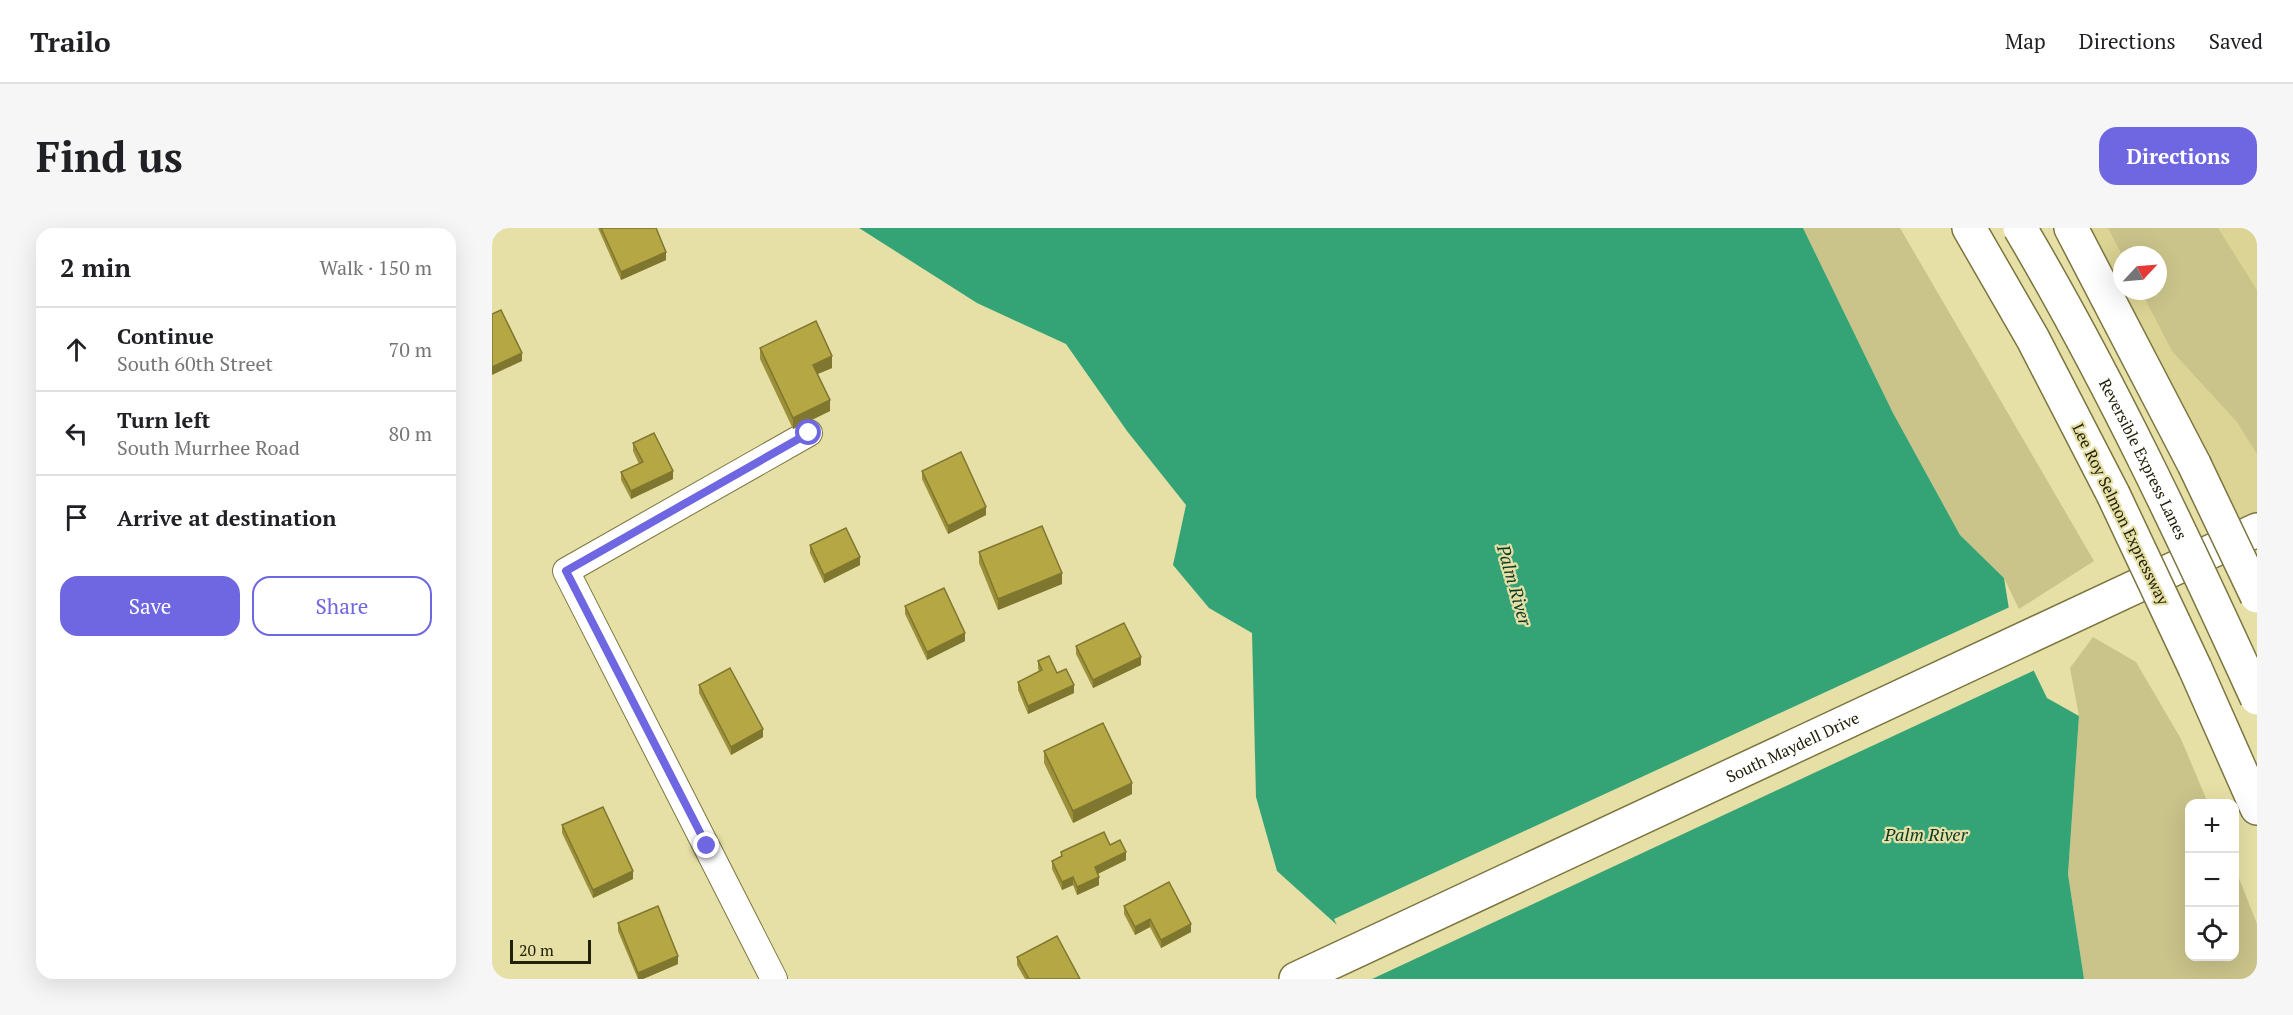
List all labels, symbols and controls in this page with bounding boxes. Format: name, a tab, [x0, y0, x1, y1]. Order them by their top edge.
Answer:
text: Trailo	[30, 23, 111, 60]
text: Map	[2005, 27, 2046, 55]
text: Directions	[2079, 27, 2176, 55]
text: Saved	[2209, 27, 2263, 55]
button: Directions	[2099, 127, 2257, 185]
text: Find us	[36, 128, 183, 184]
north arrow	[2113, 246, 2167, 300]
text: 2 min	[60, 250, 131, 284]
text: Walk · 150 m	[320, 254, 432, 281]
text: Continue	[117, 321, 214, 350]
icon: ahead	[60, 333, 93, 366]
text: 70 m	[389, 336, 432, 363]
text: South 60th Street	[117, 350, 273, 377]
street label: Reversible Express Lanes	[2094, 375, 2193, 543]
text: Turn left	[117, 405, 210, 434]
icon: left	[60, 417, 93, 450]
route start	[795, 419, 821, 445]
text: 80 m	[389, 420, 432, 447]
street label: Lee Roy Selmon Expressway	[2067, 420, 2175, 609]
text: South Murrhee Road	[117, 434, 300, 461]
icon: arrive	[60, 501, 93, 534]
text: Arrive at destination	[117, 503, 336, 532]
water label: Palm River	[1492, 541, 1538, 629]
button: Save	[60, 576, 240, 636]
button: Share	[252, 576, 432, 636]
street label: South Maydell Drive	[1722, 706, 1863, 788]
map controls	[2185, 799, 2239, 961]
button: +	[2185, 799, 2239, 853]
water label: Palm River	[1884, 822, 1969, 846]
route end	[693, 832, 719, 858]
button: −	[2185, 853, 2239, 907]
button: locate	[2185, 907, 2239, 961]
scale bar	[510, 937, 591, 964]
text: 20 m	[519, 939, 554, 961]

